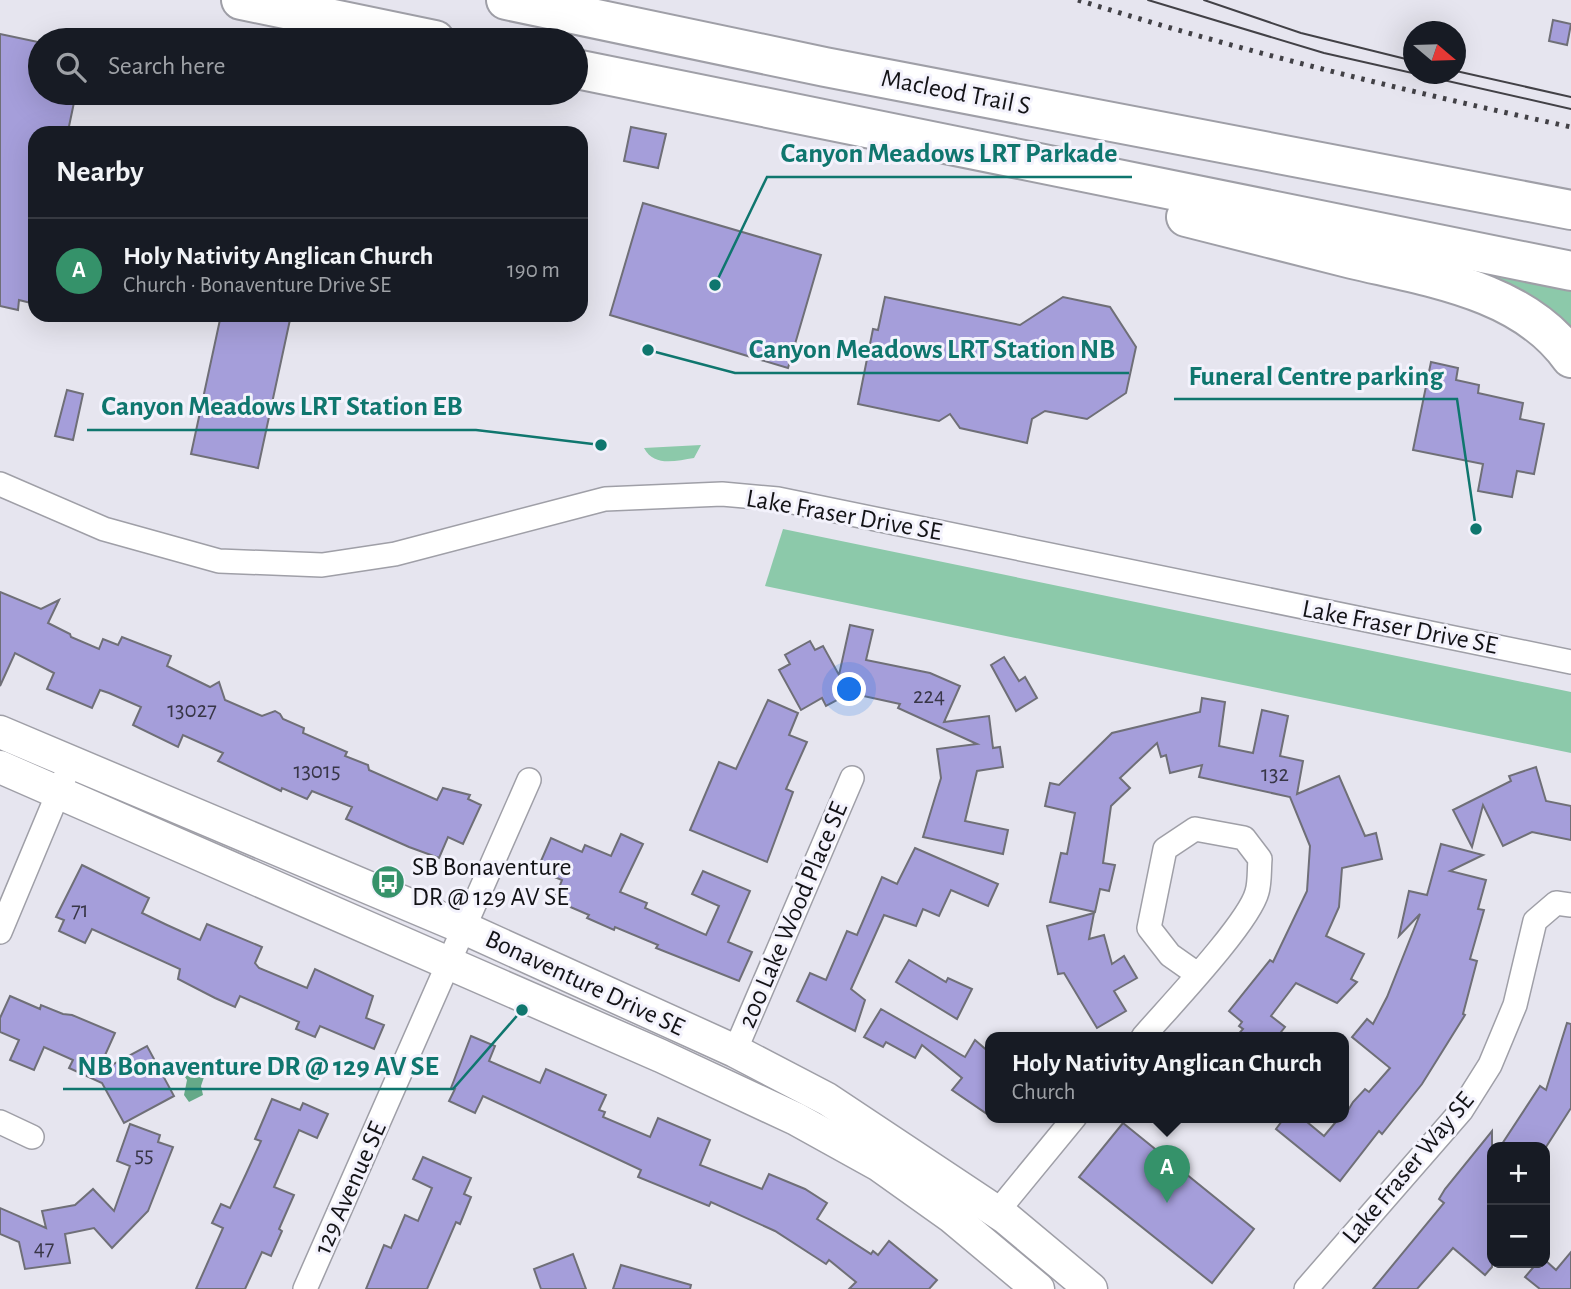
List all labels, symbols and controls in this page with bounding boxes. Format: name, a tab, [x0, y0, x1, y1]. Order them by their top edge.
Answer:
north arrow	[1403, 21, 1466, 84]
search box	[28, 28, 588, 105]
icon: search	[52, 48, 90, 86]
text: Search here	[108, 53, 226, 79]
street label: Macleod Trail S	[879, 65, 1033, 119]
callout: Canyon Meadows LRT Parkade	[767, 128, 1132, 177]
text: Canyon Meadows LRT Parkade	[780, 140, 1118, 168]
text: Nearby	[56, 157, 144, 187]
text: Holy Nativity Anglican Church	[123, 243, 433, 269]
text: A	[72, 259, 86, 282]
text: 190 m	[507, 259, 560, 282]
text: Church · Bonaventure Drive SE	[123, 274, 391, 297]
callout: Canyon Meadows LRT Station NB	[735, 324, 1129, 373]
text: Canyon Meadows LRT Station NB	[749, 336, 1115, 364]
callout: Funeral Centre parking	[1174, 350, 1457, 399]
text: Funeral Centre parking	[1189, 363, 1444, 391]
callout: Canyon Meadows LRT Station EB	[87, 381, 476, 430]
text: Canyon Meadows LRT Station EB	[101, 393, 463, 421]
street label: Lake Fraser Drive SE	[744, 485, 944, 545]
street label: Lake Fraser Drive SE	[1300, 595, 1500, 659]
your location	[832, 672, 866, 706]
house number: 224	[913, 685, 945, 708]
house number: 13027	[167, 699, 217, 722]
house number: 13015	[293, 760, 341, 783]
house number: 132	[1261, 763, 1289, 786]
street label: 200 Lake Wood Place SE	[734, 798, 852, 1032]
place label: SB Bonaventure DR @ 129 AV SE	[412, 854, 572, 910]
bus stop icon: SB Bonaventure DR @ 129 AV SE	[369, 863, 407, 901]
house number: 71	[71, 899, 89, 922]
street label: Bonaventure Drive SE	[481, 925, 689, 1041]
popup	[985, 1032, 1349, 1123]
callout: NB Bonaventure DR @ 129 AV SE	[63, 1040, 453, 1089]
text: Holy Nativity Anglican Church	[1012, 1050, 1322, 1076]
text: NB Bonaventure DR @ 129 AV SE	[77, 1053, 439, 1081]
text: Church	[1012, 1081, 1075, 1104]
street label: Lake Fraser Way SE	[1337, 1087, 1479, 1249]
street label: 129 Avenue SE	[309, 1118, 391, 1258]
map controls	[1487, 1142, 1550, 1268]
button: +	[1487, 1142, 1550, 1205]
house number: 55	[134, 1144, 154, 1167]
pin: A	[1144, 1145, 1190, 1203]
button: −	[1487, 1205, 1550, 1268]
house number: 47	[34, 1237, 54, 1260]

